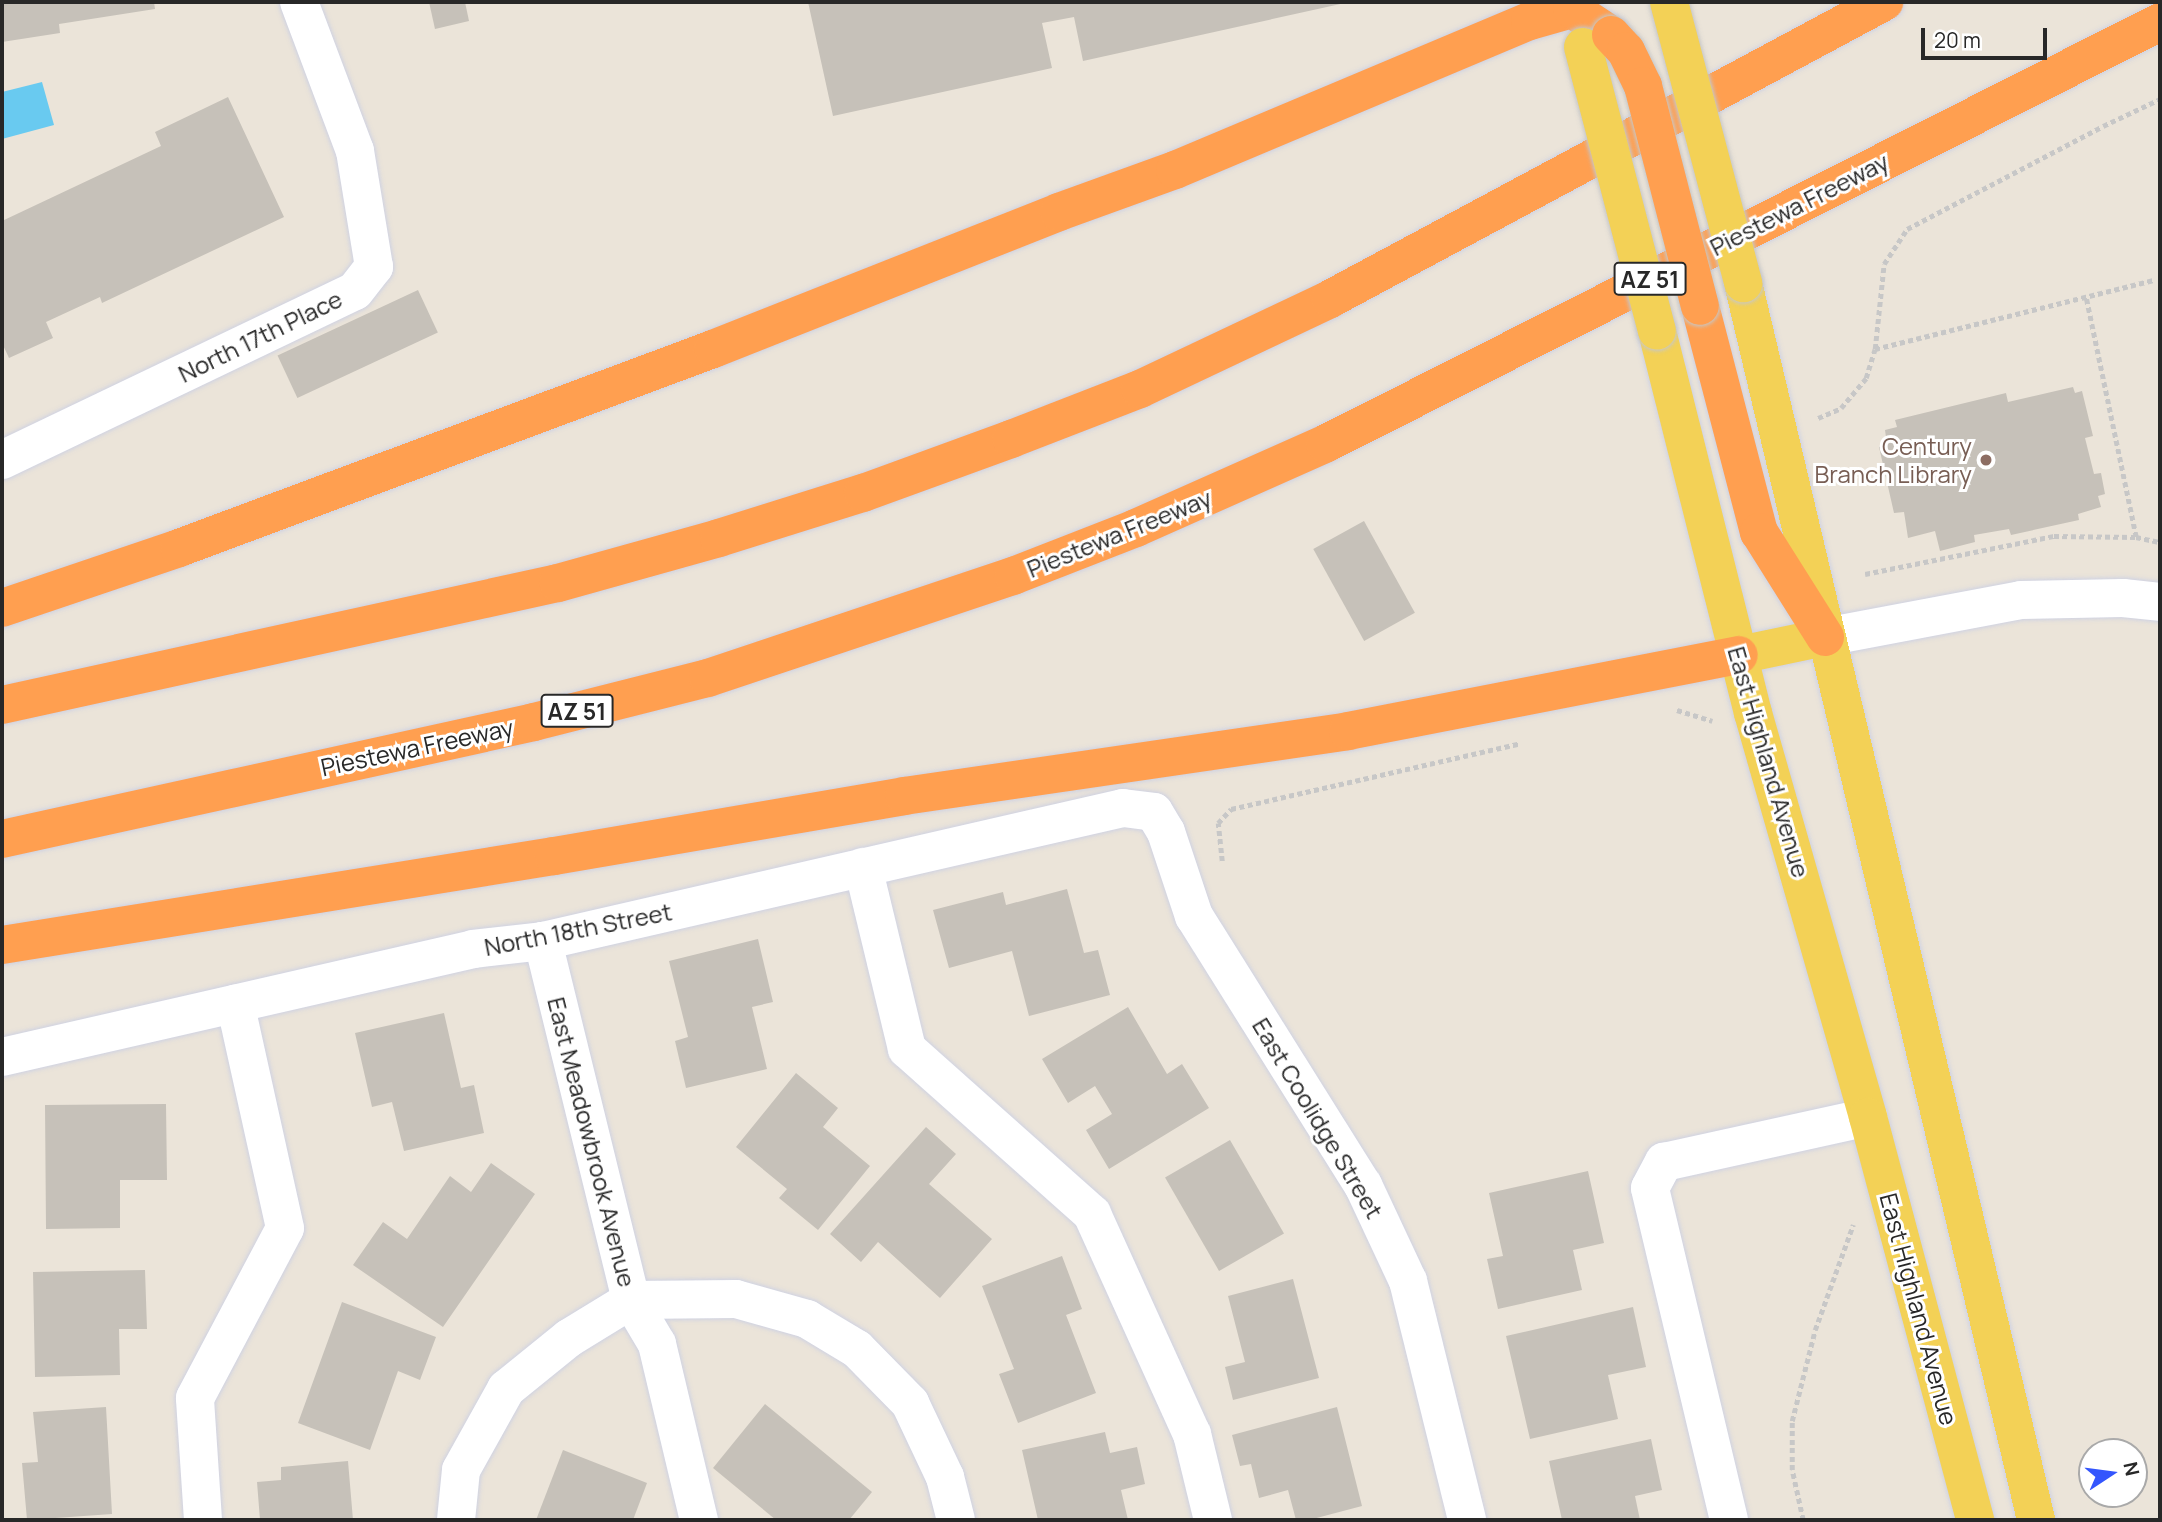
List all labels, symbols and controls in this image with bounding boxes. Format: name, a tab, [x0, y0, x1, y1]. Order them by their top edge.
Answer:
scale bar	[1924, 14, 2050, 58]
text: 20 m	[1934, 26, 1981, 54]
street label: Piestewa Freeway	[1705, 147, 1893, 261]
road number: AZ 51	[1613, 260, 1687, 298]
street label: North 17th Place	[174, 284, 346, 388]
place label: Century Branch Library	[1815, 432, 1972, 488]
marker: Century Branch Library	[1978, 452, 1994, 468]
street label: Piestewa Freeway	[1023, 483, 1215, 583]
street label: East Highland Avenue	[1722, 643, 1816, 881]
road number: AZ 51	[540, 692, 614, 730]
street label: Piestewa Freeway	[318, 713, 516, 781]
street label: North 18th Street	[482, 897, 674, 961]
street label: East Meadowbrook Avenue	[542, 994, 642, 1290]
street label: East Coolidge Street	[1247, 1013, 1389, 1223]
street label: East Highland Avenue	[1874, 1190, 1964, 1428]
north arrow	[2078, 1438, 2148, 1508]
text: N	[2117, 1459, 2146, 1478]

